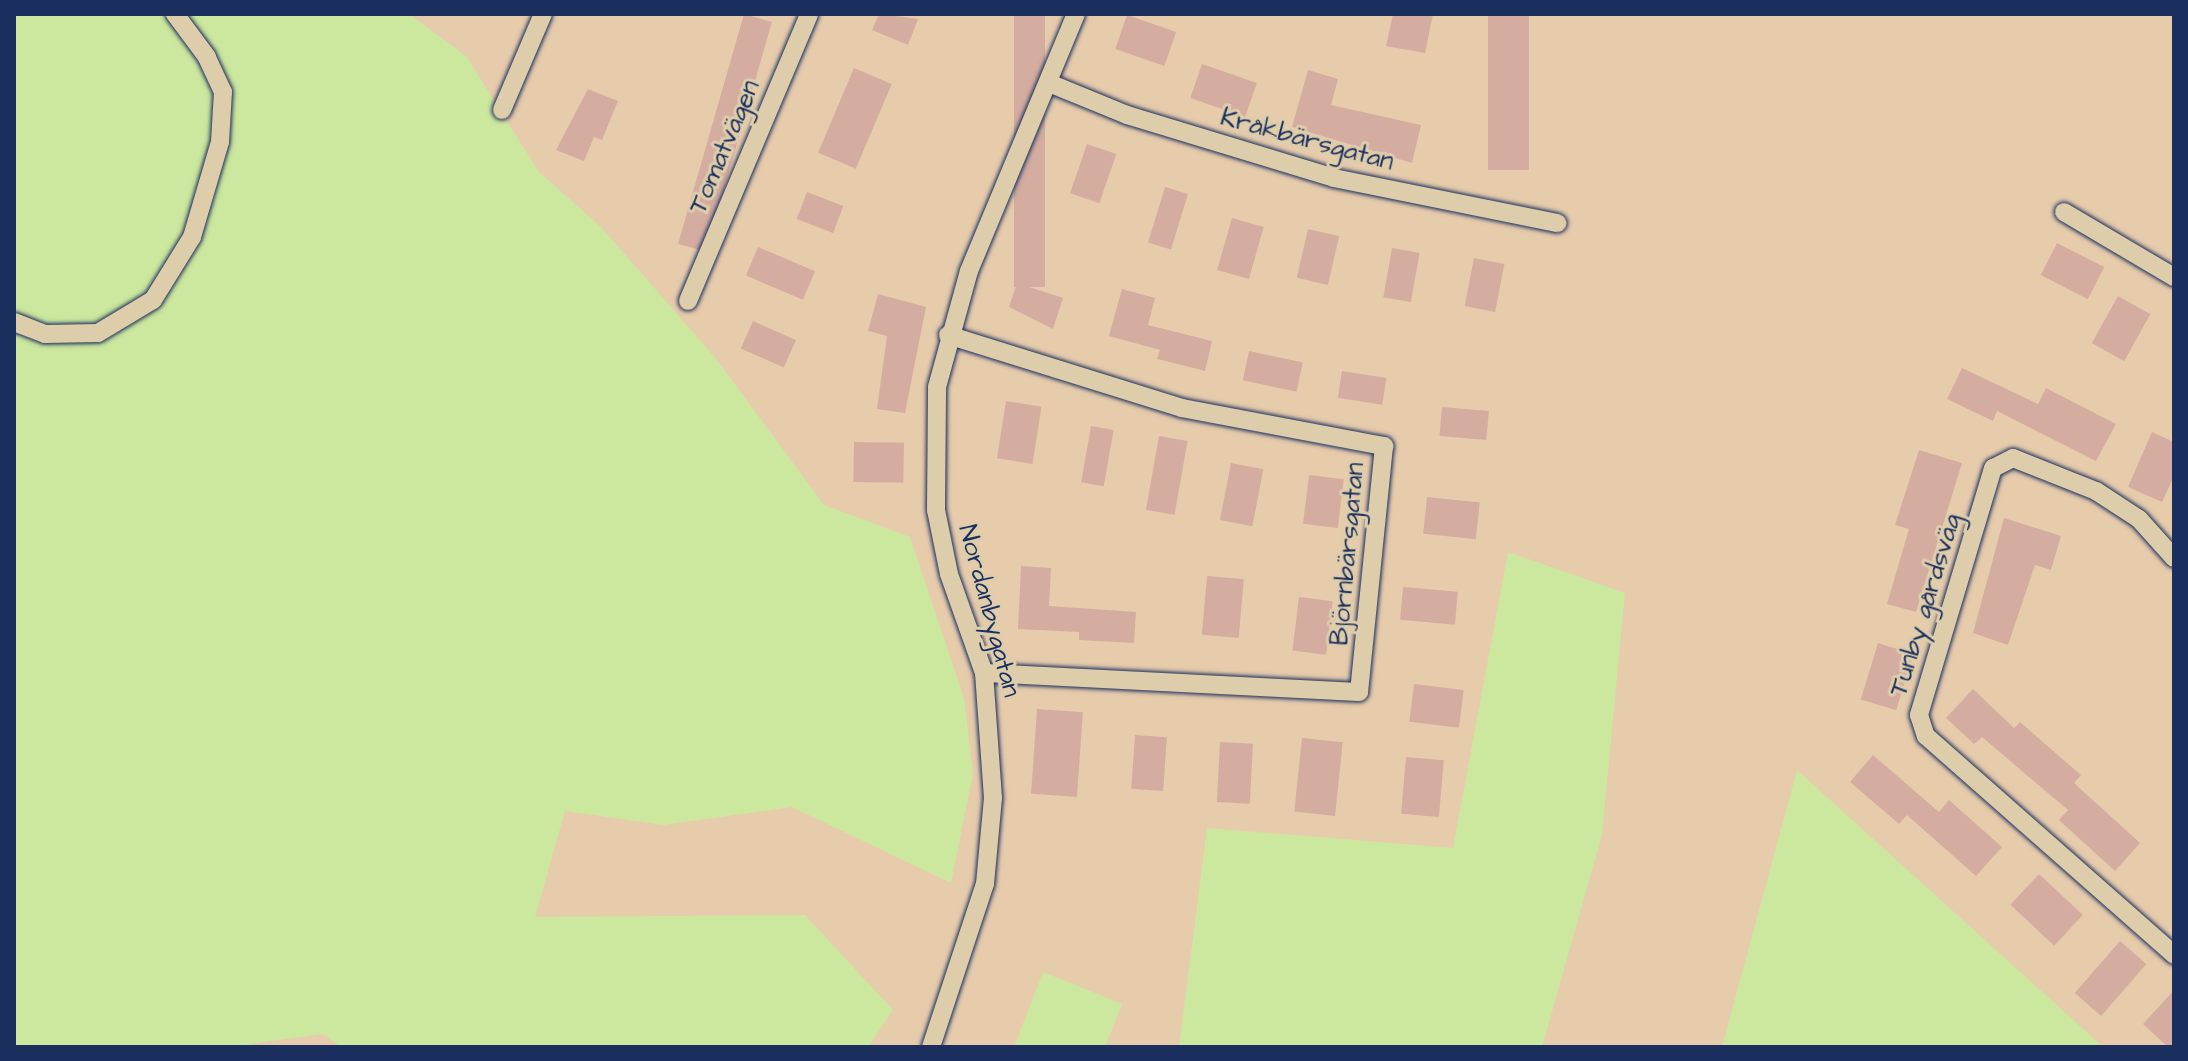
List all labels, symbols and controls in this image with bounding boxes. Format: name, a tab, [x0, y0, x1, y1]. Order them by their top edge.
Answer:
street label: Tomatvägen	[683, 76, 767, 218]
street label: Kråkbärsgatan	[1217, 102, 1397, 178]
street label: Björnbärsgatan	[1324, 461, 1372, 647]
street label: Tunby gårdsväg	[1883, 510, 1969, 700]
street label: Nordanbygatan	[951, 521, 1027, 701]

